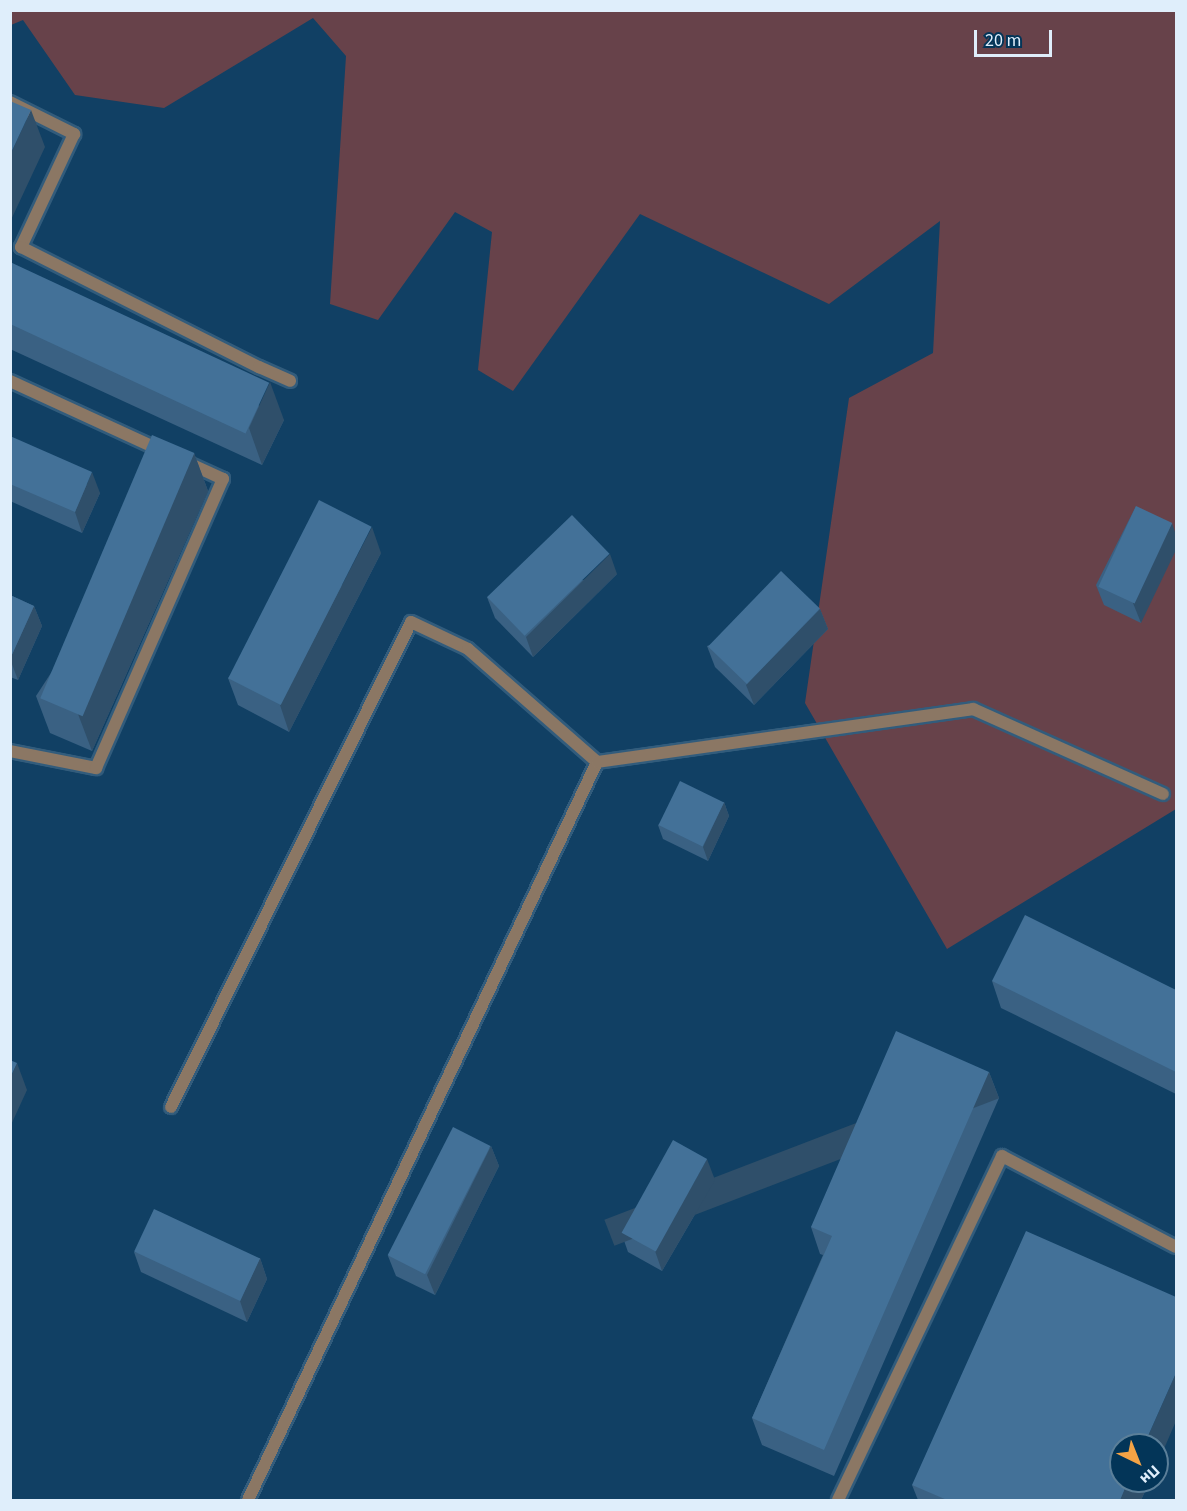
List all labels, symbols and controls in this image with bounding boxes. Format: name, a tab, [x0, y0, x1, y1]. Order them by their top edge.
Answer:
scale bar	[977, 18, 1055, 56]
text: 20 m	[985, 28, 1021, 53]
north arrow	[1109, 1433, 1169, 1493]
text: Пн	[1135, 1460, 1165, 1490]

